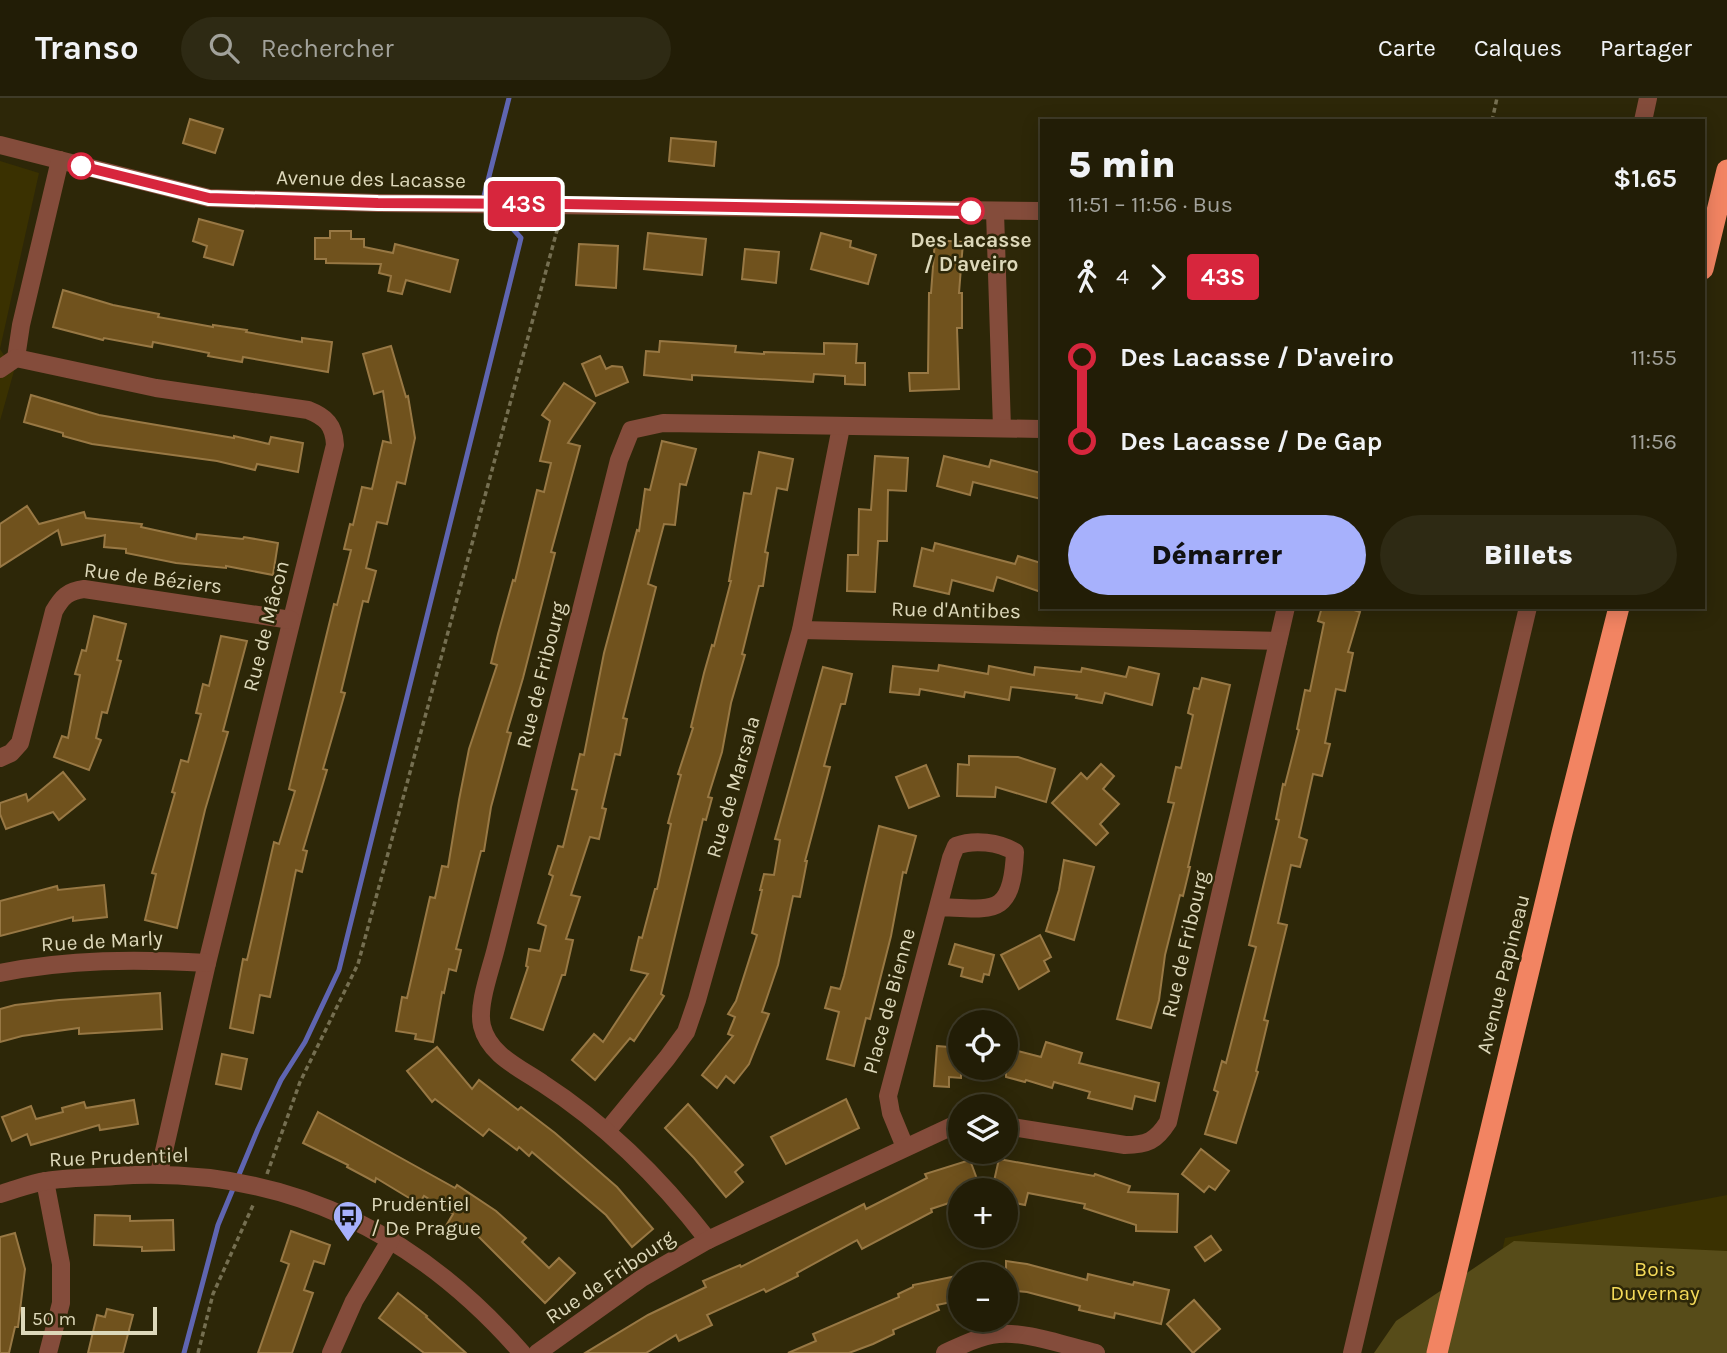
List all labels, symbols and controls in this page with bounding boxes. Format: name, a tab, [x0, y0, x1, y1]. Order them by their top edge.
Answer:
search box	[181, 17, 671, 80]
text: Transo	[35, 29, 139, 67]
icon: search	[205, 29, 243, 67]
text: Rechercher	[261, 33, 394, 64]
text: Carte	[1378, 34, 1436, 62]
text: Calques	[1474, 34, 1562, 62]
text: Partager	[1600, 34, 1692, 62]
text: 5 min	[1068, 142, 1176, 187]
unlabelled marker	[68, 153, 94, 179]
text: $1.65	[1613, 163, 1677, 194]
street label: Avenue des Lacasse	[276, 165, 466, 193]
line badge: 43S	[484, 181, 564, 227]
text: 43S	[502, 190, 546, 218]
text: 11:51 – 11:56 · Bus	[1068, 191, 1233, 218]
marker: Des Lacasse / D'aveiro	[958, 198, 984, 224]
place label: Des Lacasse / D'aveiro	[910, 228, 1032, 276]
icon: walk	[1068, 258, 1106, 296]
icon: forward	[1139, 258, 1177, 296]
text: 4	[1116, 263, 1129, 290]
text: 43S	[1201, 263, 1245, 291]
text: Des Lacasse / D'aveiro	[1120, 342, 1394, 373]
text: 11:55	[1631, 344, 1677, 371]
text: Des Lacasse / De Gap	[1120, 426, 1382, 457]
text: 11:56	[1630, 428, 1677, 455]
button: Démarrer	[1068, 515, 1366, 595]
button: Billets	[1380, 515, 1677, 595]
street label: Rue de Béziers	[83, 558, 223, 598]
street label: Rue de Mâcon	[238, 558, 294, 694]
street label: Rue d'Antibes	[891, 597, 1021, 623]
street label: Rue de Fribourg	[511, 599, 571, 751]
street label: Rue de Marsala	[701, 713, 765, 861]
street label: Rue de Fribourg	[1156, 868, 1214, 1020]
street label: Avenue Papineau	[1472, 892, 1534, 1056]
street label: Place de Bienne	[858, 925, 920, 1077]
street label: Rue de Marly	[40, 926, 164, 956]
map controls	[948, 1010, 1018, 1332]
button: locate	[948, 1010, 1018, 1080]
button: layers	[948, 1094, 1018, 1164]
street label: Rue Prudentiel	[49, 1143, 189, 1171]
button: +	[948, 1178, 1018, 1248]
place label: Prudentiel / De Prague	[371, 1192, 481, 1240]
bus stop icon: Prudentiel / De Prague	[331, 1199, 365, 1243]
street label: Rue de Fribourg	[541, 1225, 679, 1329]
park label: Bois Duvernay	[1610, 1257, 1700, 1305]
button: −	[948, 1262, 1018, 1332]
scale bar	[21, 1304, 158, 1336]
text: 50 m	[32, 1308, 76, 1330]

